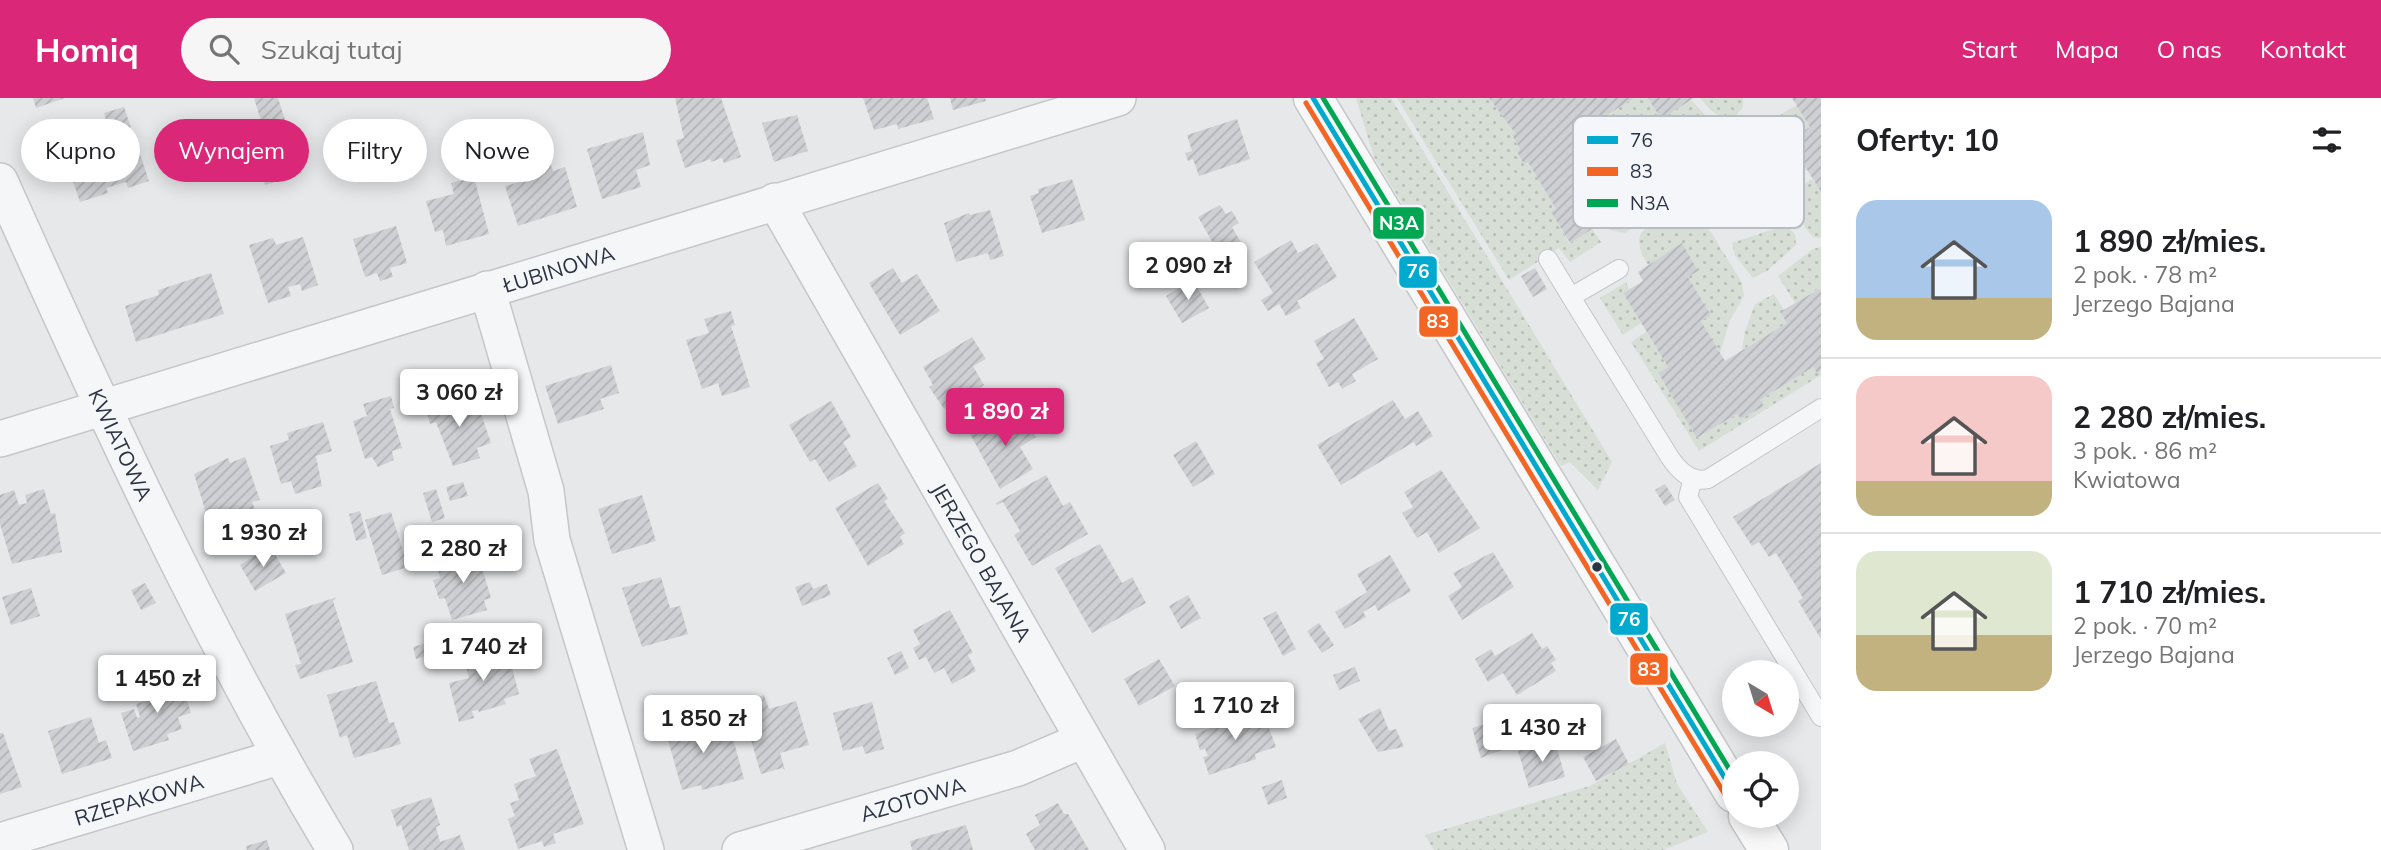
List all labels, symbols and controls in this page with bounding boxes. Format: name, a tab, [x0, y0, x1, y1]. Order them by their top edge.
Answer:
search box	[181, 18, 671, 81]
text: Homiq	[35, 29, 139, 70]
icon: search	[205, 30, 243, 68]
text: Szukaj tutaj	[261, 33, 402, 66]
text: Start	[1962, 34, 2017, 64]
text: Mapa	[2055, 34, 2119, 64]
text: O nas	[2157, 34, 2222, 64]
text: Kontakt	[2260, 34, 2346, 64]
legend	[1573, 116, 1804, 228]
chip: Kupno	[21, 119, 140, 182]
chip: Wynajem	[154, 119, 309, 182]
chip: Filtry	[323, 119, 427, 182]
chip: Nowe	[441, 119, 554, 182]
text: Oferty: 10	[1856, 121, 1999, 159]
icon: filters	[2308, 121, 2346, 159]
text: 76	[1630, 128, 1653, 152]
text: 83	[1630, 159, 1653, 183]
text: N3A	[1630, 191, 1670, 215]
line badge: N3A	[1372, 206, 1425, 240]
text: N3A	[1379, 211, 1420, 235]
text: 1 890 zł/mies.	[2073, 222, 2266, 260]
icon: home	[1912, 228, 1996, 312]
street label: ŁUBINOWA	[499, 239, 618, 298]
pin: 2 090 zł	[1116, 242, 1260, 302]
text: 2 090 zł	[1145, 250, 1231, 279]
line badge: 76	[1398, 255, 1438, 289]
text: 76	[1407, 259, 1429, 283]
text: 2 pok. · 78 m²	[2073, 260, 2217, 289]
text: Jerzego Bajana	[2073, 289, 2235, 318]
line badge: 83	[1418, 305, 1459, 338]
text: 83	[1427, 309, 1449, 333]
pin: 3 060 zł	[387, 370, 531, 429]
text: 3 060 zł	[416, 377, 502, 406]
street label: KWIATOWA	[83, 384, 159, 505]
pin: 1 890 zł	[933, 388, 1077, 448]
text: 1 890 zł	[962, 396, 1048, 425]
text: 2 280 zł/mies.	[2073, 398, 2266, 436]
icon: home	[1912, 404, 1996, 488]
text: 3 pok. · 86 m²	[2073, 436, 2217, 465]
text: Kwiatowa	[2073, 465, 2181, 494]
street label: JERZEGO BAJANA	[926, 478, 1038, 647]
pin: 1 930 zł	[191, 510, 335, 569]
text: 1 930 zł	[220, 517, 306, 546]
pin: 2 280 zł	[391, 526, 535, 585]
text: 2 280 zł	[420, 533, 506, 562]
unlabelled marker	[1590, 560, 1604, 574]
text: 1 710 zł/mies.	[2073, 573, 2266, 611]
icon: home	[1912, 579, 1996, 663]
line badge: 76	[1609, 602, 1649, 636]
text: 76	[1618, 607, 1640, 631]
text: 2 pok. · 70 m²	[2073, 611, 2217, 640]
pin: 1 740 zł	[411, 624, 555, 683]
text: 1 740 zł	[440, 631, 526, 660]
text: Jerzego Bajana	[2073, 640, 2235, 669]
line badge: 83	[1629, 652, 1669, 686]
pin: 1 450 zł	[85, 656, 229, 715]
text: 83	[1638, 657, 1660, 681]
north arrow	[1722, 660, 1799, 737]
map controls	[1722, 660, 1799, 828]
text: 1 450 zł	[114, 663, 200, 692]
pin: 1 710 zł	[1163, 682, 1307, 742]
text: 1 710 zł	[1192, 690, 1278, 719]
pin: 1 850 zł	[631, 696, 775, 755]
text: 1 850 zł	[660, 703, 746, 732]
pin: 1 430 zł	[1470, 704, 1614, 764]
text: 1 430 zł	[1499, 712, 1585, 741]
button: locate	[1722, 751, 1799, 828]
street label: RZEPAKOWA	[71, 767, 207, 831]
street label: AZOTOWA	[857, 771, 969, 827]

